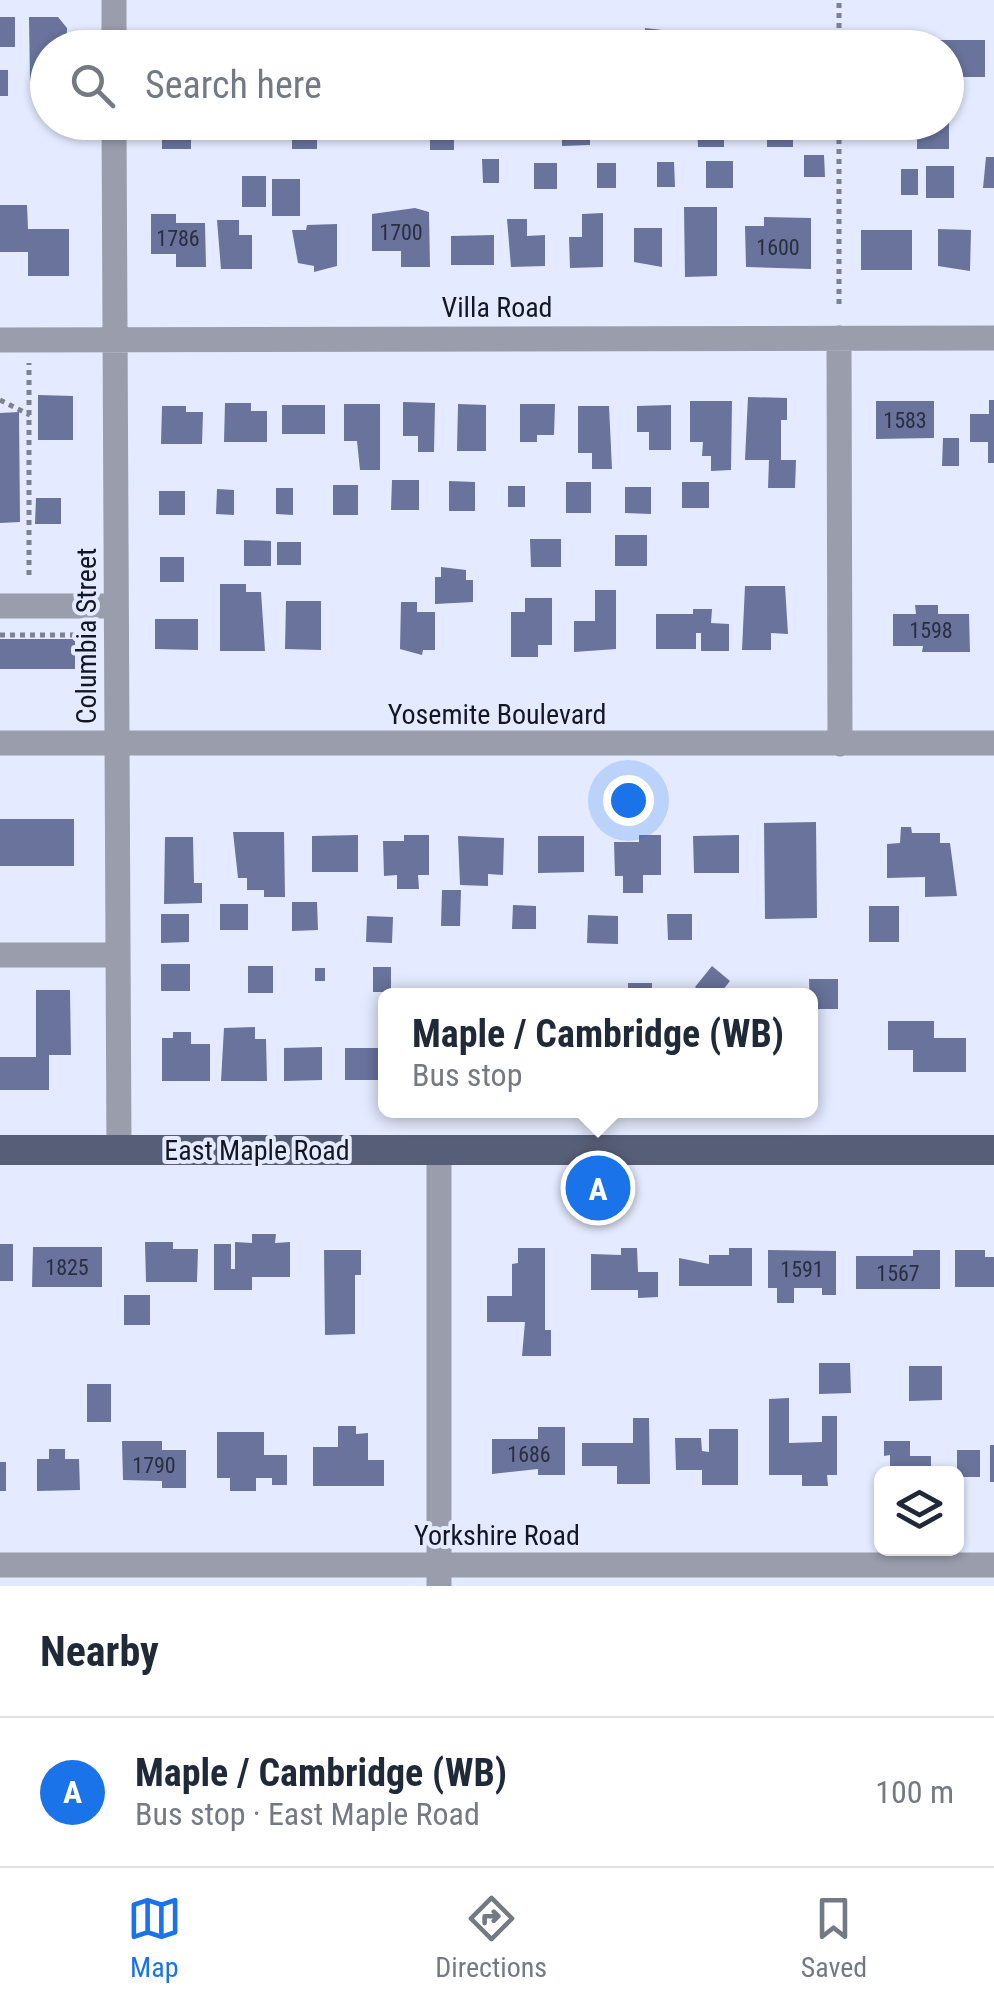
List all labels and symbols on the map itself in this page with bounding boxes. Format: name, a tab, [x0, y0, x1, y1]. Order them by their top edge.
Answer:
house number: 1700	[379, 220, 423, 245]
house number: 1786	[156, 226, 200, 251]
house number: 1600	[756, 235, 800, 260]
street label: Villa Road	[441, 291, 553, 324]
house number: 1583	[883, 408, 927, 433]
street label: Columbia Street	[70, 548, 103, 724]
house number: 1598	[909, 618, 953, 643]
street label: Yosemite Boulevard	[388, 698, 606, 731]
your location	[603, 775, 654, 826]
street label: East Maple Road	[164, 1134, 350, 1167]
pin: A	[566, 1150, 630, 1226]
house number: 1825	[45, 1255, 89, 1280]
house number: 1591	[780, 1257, 824, 1282]
house number: 1567	[876, 1261, 920, 1286]
house number: 1686	[507, 1442, 551, 1467]
house number: 1790	[132, 1453, 176, 1478]
street label: Yorkshire Road	[414, 1519, 580, 1552]

